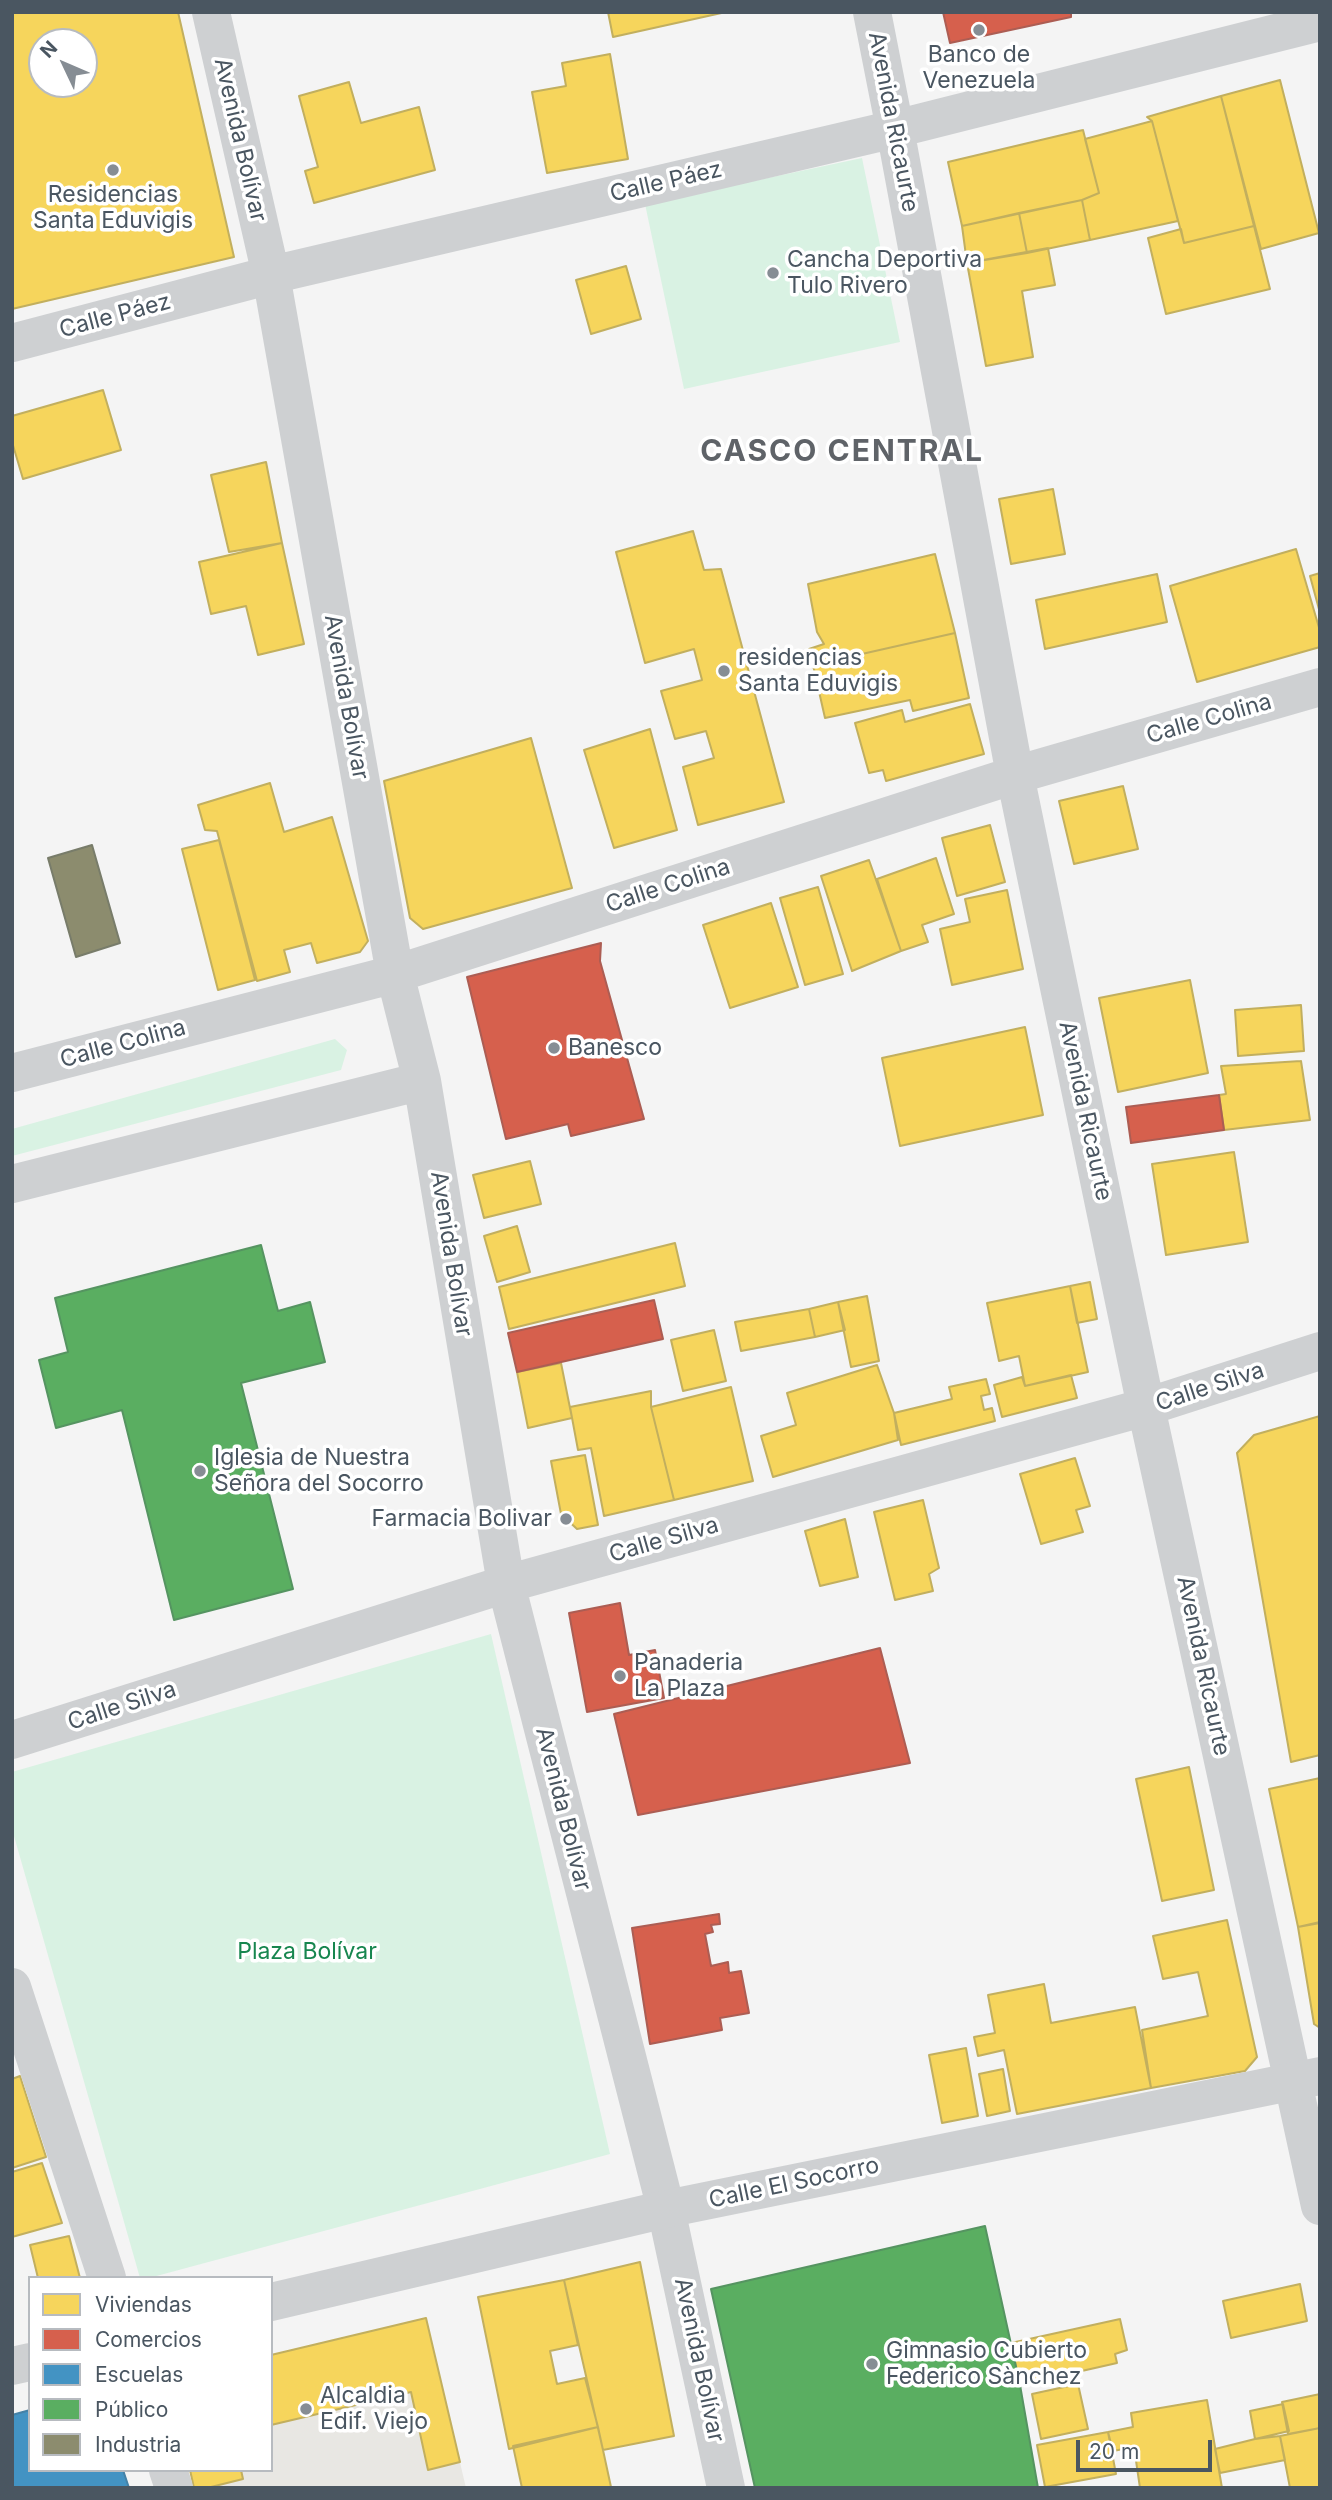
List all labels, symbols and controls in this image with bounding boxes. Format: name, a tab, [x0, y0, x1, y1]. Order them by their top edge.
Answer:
marker: Banco de Venezuela	[971, 22, 987, 38]
north arrow	[28, 28, 98, 98]
street label: Avenida Ricaurte	[862, 30, 924, 214]
text: N	[36, 36, 62, 63]
place label: Banco de Venezuela	[923, 41, 1035, 95]
street label: Avenida Bolívar	[208, 55, 272, 225]
street label: Calle Páez	[607, 156, 725, 208]
marker: Residencias Santa Eduvigis	[105, 162, 121, 178]
place label: Residencias Santa Eduvigis	[33, 181, 193, 235]
place label: Cancha Deportiva Tulo Rivero	[787, 246, 982, 300]
marker: Cancha Deportiva Tulo Rivero	[765, 265, 781, 281]
street label: Calle Páez	[56, 288, 174, 344]
district label: CASCO CENTRAL	[702, 434, 982, 470]
street label: Avenida Bolívar	[318, 612, 374, 782]
place label: residencias Santa Eduvigis	[738, 644, 898, 698]
marker: residencias Santa Eduvigis	[716, 663, 732, 679]
street label: Calle Colina	[1143, 688, 1275, 750]
street label: Calle Colina	[602, 853, 734, 919]
street label: Calle Colina	[57, 1014, 189, 1074]
street label: Avenida Ricaurte	[1052, 1019, 1118, 1203]
place label: Banesco	[568, 1034, 662, 1062]
marker: Banesco	[546, 1040, 562, 1056]
street label: Avenida Bolívar	[424, 1169, 478, 1339]
street label: Calle Silva	[1152, 1356, 1268, 1418]
place label: Iglesia de Nuestra Señora del Socorro	[214, 1444, 424, 1498]
marker: Iglesia de Nuestra Señora del Socorro	[192, 1463, 208, 1479]
place label: Farmacia Bolivar	[372, 1505, 552, 1533]
marker: Farmacia Bolivar	[558, 1511, 574, 1527]
street label: Calle Silva	[606, 1511, 722, 1569]
street label: Avenida Ricaurte	[1170, 1574, 1236, 1758]
place label: Panaderia La Plaza	[634, 1649, 743, 1703]
marker: Panaderia La Plaza	[612, 1668, 628, 1684]
street label: Calle Silva	[64, 1675, 180, 1737]
street label: Avenida Bolívar	[529, 1725, 597, 1893]
park label: Plaza Bolívar	[237, 1938, 377, 1966]
street label: Calle El Socorro	[706, 2152, 882, 2214]
street label: Avenida Bolívar	[668, 2275, 730, 2445]
legend	[28, 2276, 273, 2472]
text: Viviendas	[95, 2292, 192, 2317]
text: Comercios	[95, 2327, 202, 2352]
place label: Gimnasio Cubierto Federico Sànchez	[886, 2337, 1087, 2391]
marker: Gimnasio Cubierto Federico Sànchez	[864, 2356, 880, 2372]
text: Escuelas	[95, 2362, 183, 2387]
place label: Alcaldia Edif. Viejo	[320, 2382, 428, 2436]
text: Público	[95, 2397, 168, 2422]
marker: Alcaldia Edif. Viejo	[298, 2401, 314, 2417]
scale bar	[1080, 2426, 1216, 2470]
text: Industria	[95, 2432, 181, 2457]
text: 20 m	[1089, 2439, 1139, 2464]

